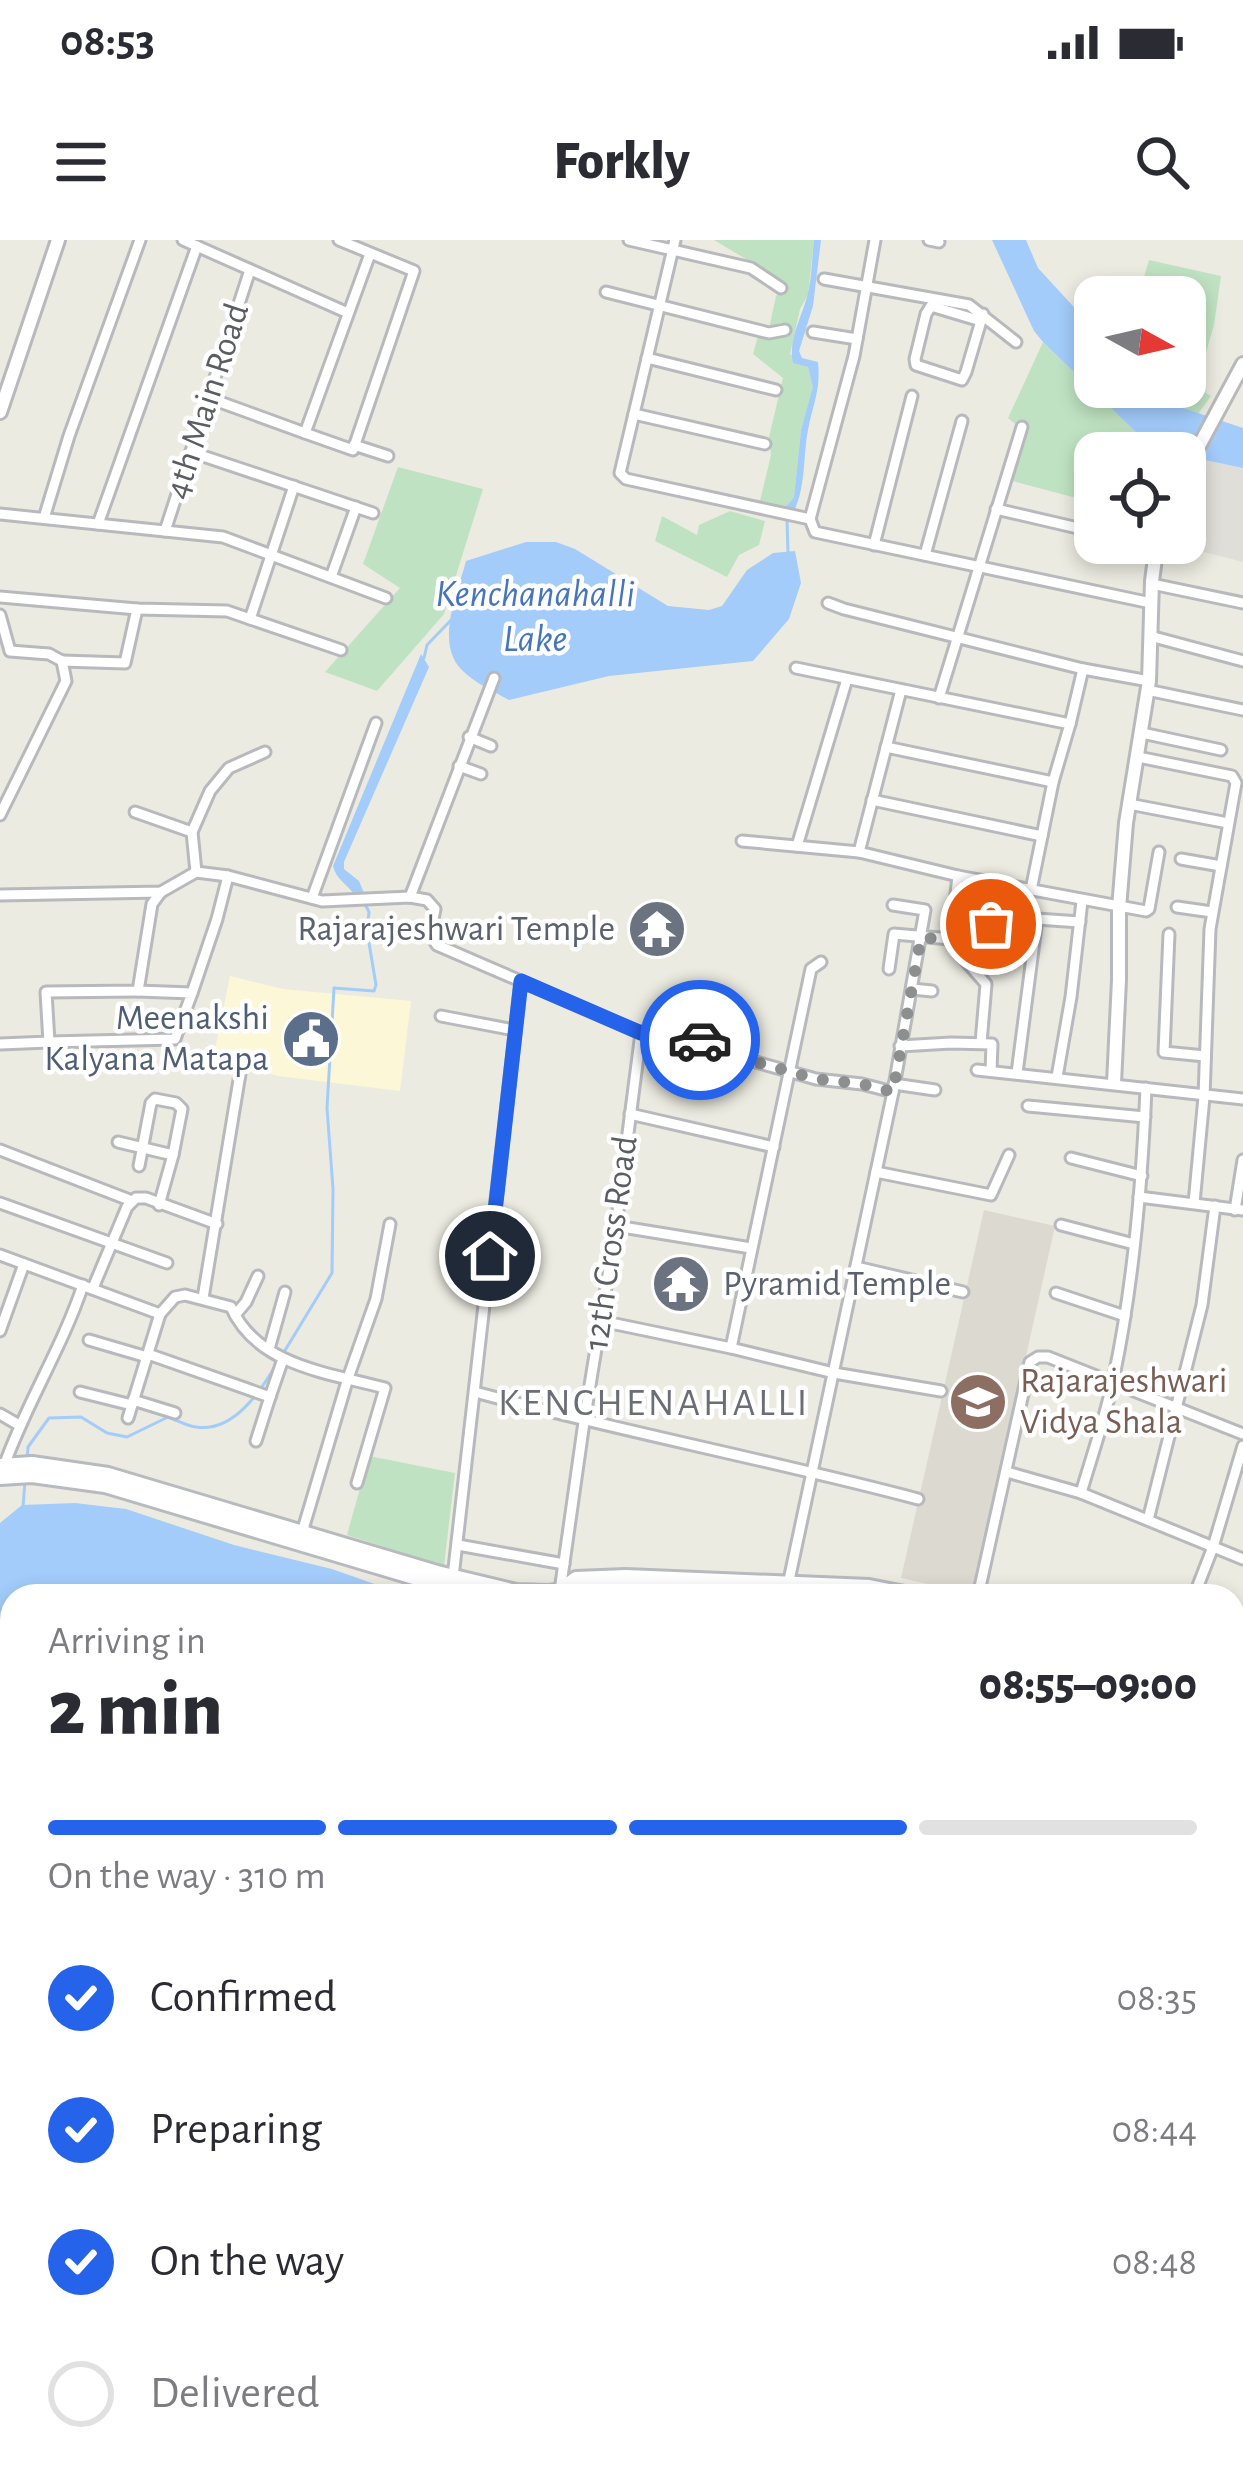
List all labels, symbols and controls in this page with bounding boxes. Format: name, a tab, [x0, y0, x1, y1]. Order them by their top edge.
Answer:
text: 08:53	[60, 19, 155, 64]
icon: menu	[48, 129, 114, 195]
icon: search	[1129, 129, 1195, 195]
text: Forkly	[553, 135, 690, 189]
north arrow	[1074, 276, 1206, 408]
map controls	[1074, 276, 1206, 564]
street label: 4th Main Road	[159, 299, 255, 503]
button: locate	[1074, 432, 1206, 564]
water label: Kenchanahalli Lake	[435, 575, 635, 659]
pin	[940, 873, 1042, 975]
icon: bag	[958, 891, 1024, 957]
temple icon: Rajarajeshwari Temple	[626, 898, 688, 960]
place label: Rajarajeshwari Temple	[297, 911, 615, 947]
courier	[640, 980, 760, 1100]
place label: Meenakshi Kalyana Matapa	[44, 1000, 269, 1077]
icon: car	[667, 1007, 733, 1073]
public building icon: Meenakshi Kalyana Matapa	[280, 1008, 342, 1070]
street label: 12th Cross Road	[578, 1133, 644, 1353]
pin	[439, 1205, 541, 1307]
icon: home	[457, 1223, 523, 1289]
temple icon: Pyramid Temple	[650, 1253, 712, 1315]
place label: Pyramid Temple	[723, 1266, 951, 1302]
place label: Rajarajeshwari Vidya Shala	[1020, 1363, 1227, 1440]
school or university icon: Rajarajeshwari Vidya Shala	[947, 1371, 1009, 1433]
district label: KENCHENAHALLI	[498, 1384, 810, 1423]
text: Arriving in	[48, 1622, 206, 1661]
text: 08:55–09:00	[979, 1663, 1197, 1708]
text: 2 min	[48, 1671, 223, 1749]
text: On the way · 310 m	[48, 1857, 326, 1896]
icon: check	[48, 1965, 114, 2031]
text: Confirmed	[150, 1975, 336, 2020]
text: 08:35	[1117, 1979, 1197, 2018]
icon: check	[48, 2097, 114, 2163]
text: Preparing	[150, 2107, 322, 2152]
text: 08:44	[1111, 2111, 1197, 2150]
icon: check	[48, 2229, 114, 2295]
text: On the way	[150, 2239, 344, 2284]
text: 08:48	[1112, 2243, 1197, 2282]
text: Delivered	[150, 2371, 319, 2416]

